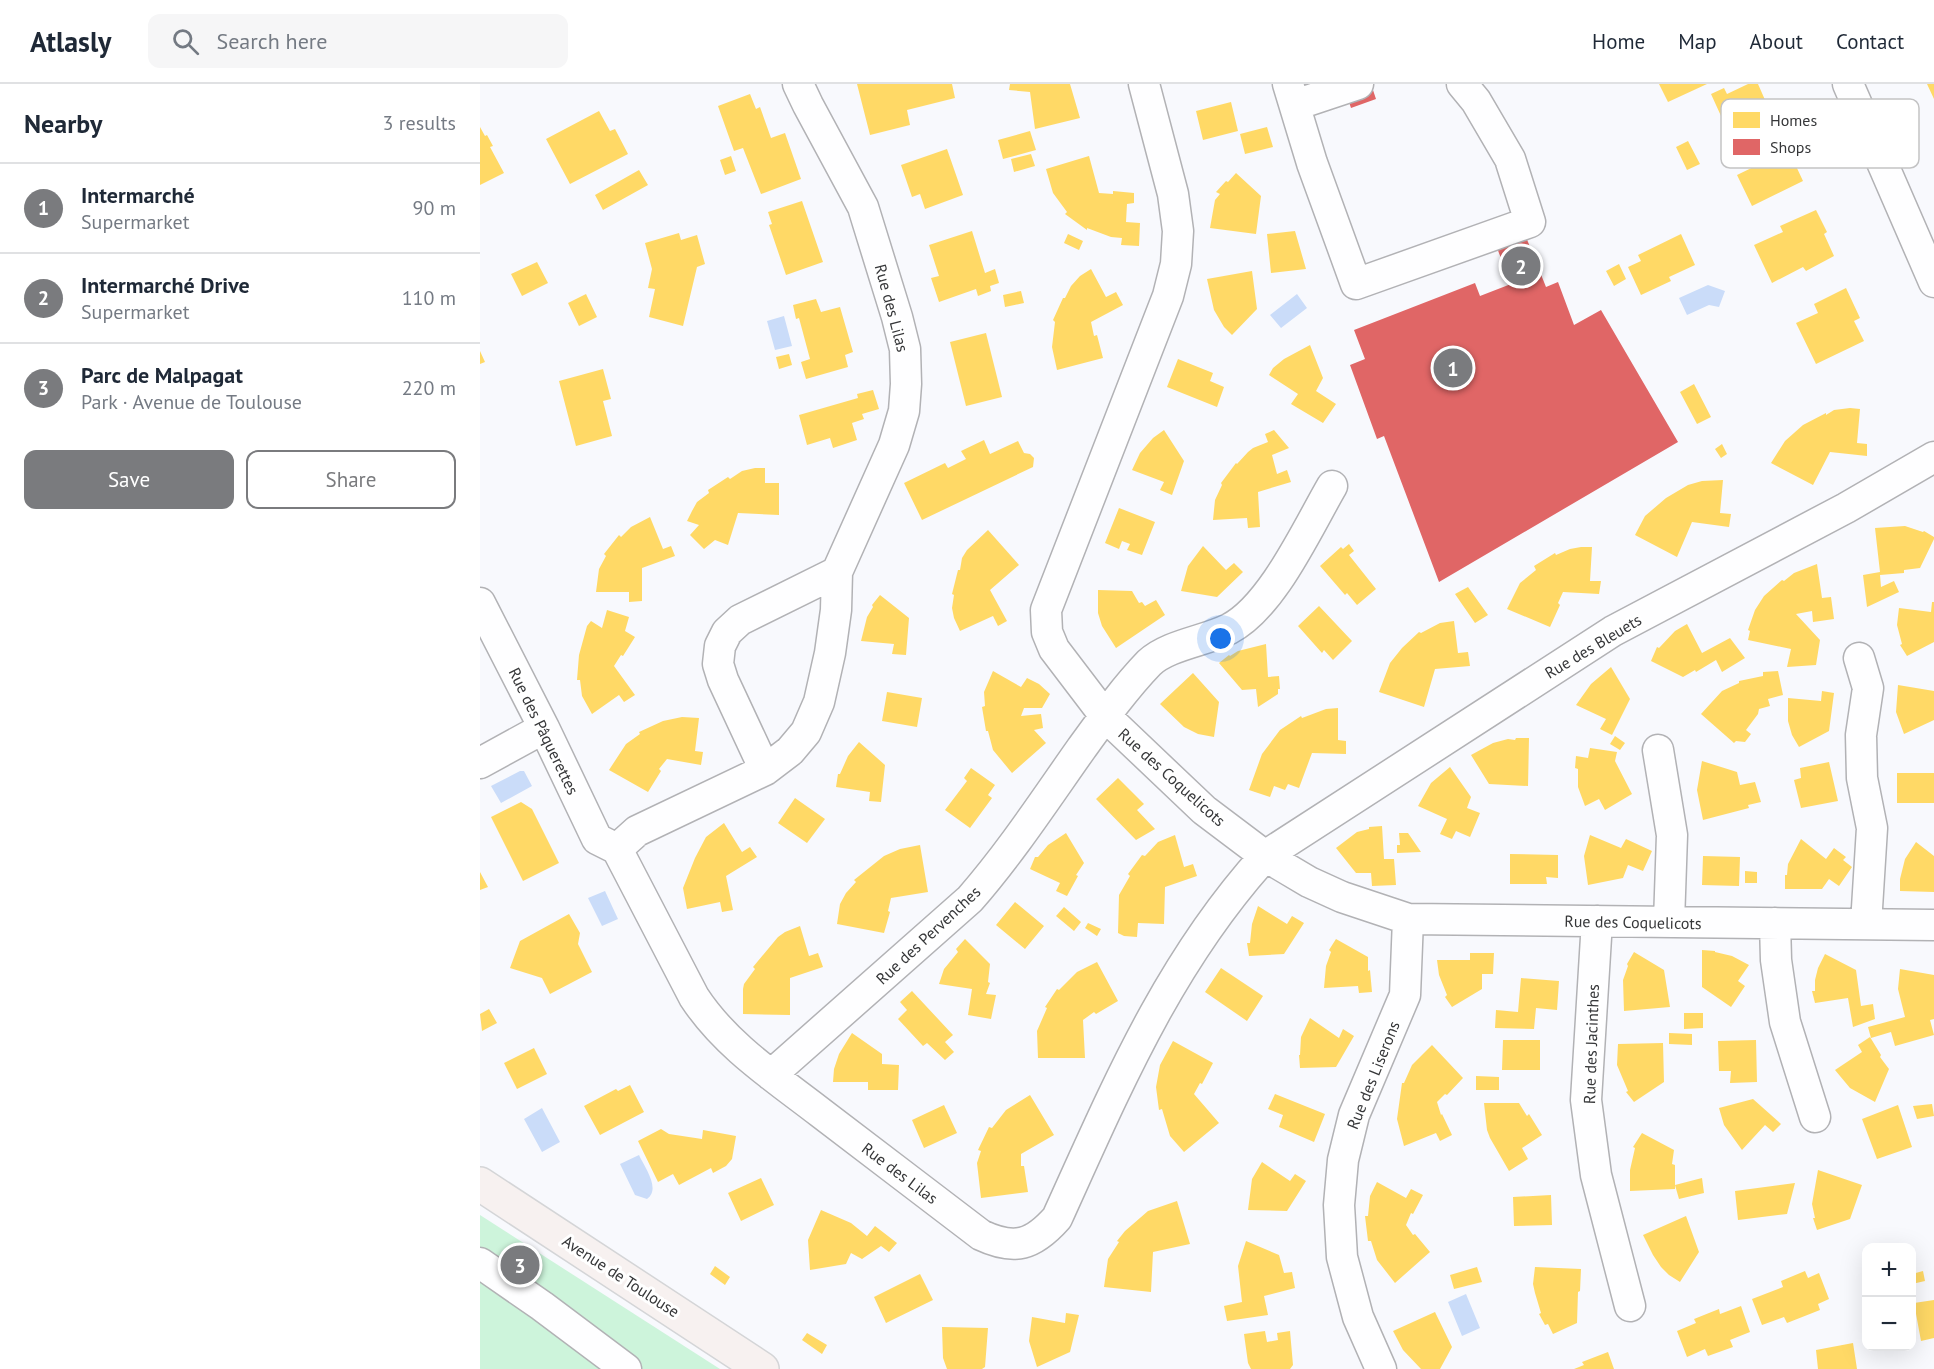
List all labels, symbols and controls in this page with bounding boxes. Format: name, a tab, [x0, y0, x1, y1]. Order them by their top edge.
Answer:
search box	[148, 14, 568, 68]
text: Atlasly	[30, 23, 112, 60]
icon: search	[169, 25, 202, 58]
text: Search here	[217, 27, 327, 55]
text: Home	[1592, 28, 1645, 55]
text: Map	[1678, 28, 1717, 55]
text: About	[1750, 28, 1803, 55]
text: Contact	[1836, 28, 1904, 55]
legend	[1721, 99, 1919, 168]
text: Nearby	[24, 107, 102, 140]
text: 3 results	[383, 110, 456, 136]
text: Homes	[1770, 110, 1817, 130]
text: Shops	[1770, 137, 1811, 157]
text: Intermarché	[81, 181, 195, 209]
text: 1	[38, 195, 49, 221]
text: 90 m	[413, 195, 456, 221]
text: Supermarket	[81, 209, 189, 235]
pin: 2	[1502, 244, 1540, 288]
street label: Rue des Lilas	[871, 262, 913, 354]
text: Intermarché Drive	[81, 271, 250, 299]
text: 2	[38, 285, 49, 311]
text: 110 m	[402, 285, 456, 311]
text: Supermarket	[81, 299, 189, 325]
pin: 1	[1434, 346, 1472, 390]
text: Parc de Malpagat	[81, 361, 243, 389]
text: 3	[38, 375, 49, 401]
text: 220 m	[402, 375, 456, 401]
text: Park · Avenue de Toulouse	[81, 389, 302, 415]
button: Save	[24, 450, 234, 509]
button: Share	[246, 450, 456, 509]
street label: Rue des Bleuets	[1541, 609, 1645, 683]
your location	[1206, 624, 1235, 653]
street label: Rue des Pâquerettes	[505, 664, 584, 798]
street label: Rue des Coquelicots	[1114, 724, 1230, 830]
street label: Rue des Pervenches	[872, 881, 984, 988]
street label: Rue des Coquelicots	[1564, 911, 1702, 933]
street label: Rue des Jacinthes	[1579, 983, 1603, 1104]
street label: Rue des Liserons	[1342, 1018, 1404, 1132]
street label: Rue des Lilas	[858, 1138, 942, 1208]
street label: Avenue de Toulouse	[559, 1231, 683, 1321]
pin: 3	[500, 1242, 540, 1288]
map controls	[1862, 1243, 1916, 1351]
button: +	[1862, 1243, 1916, 1297]
button: −	[1862, 1297, 1916, 1351]

